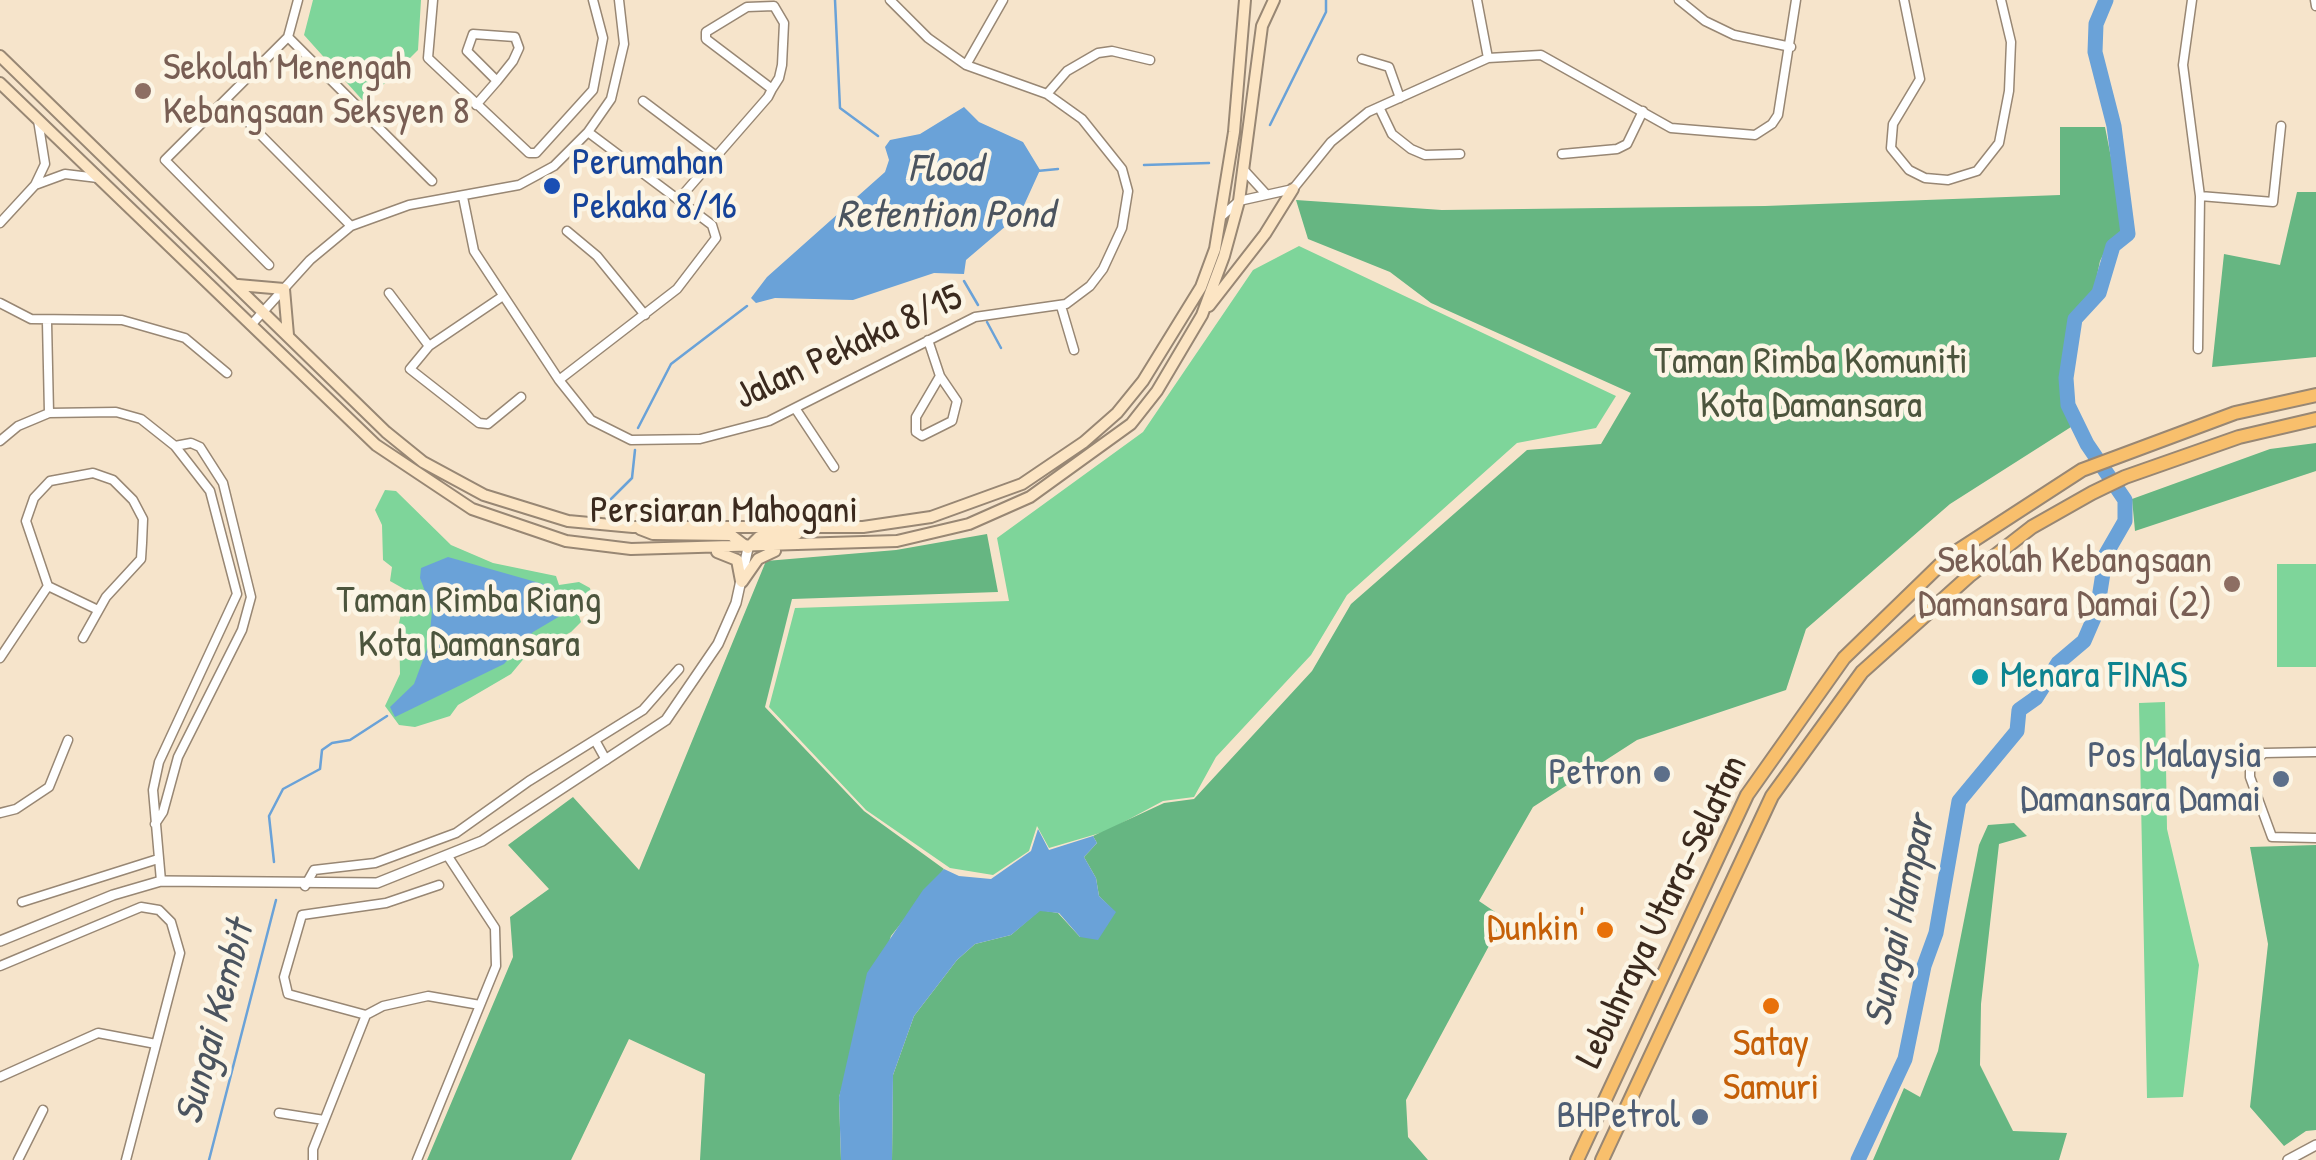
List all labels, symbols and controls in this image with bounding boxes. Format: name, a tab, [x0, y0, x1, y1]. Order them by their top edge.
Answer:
place label: Sekolah Menengah Kebangsaan Seksyen 8	[163, 46, 470, 136]
marker: Sekolah Menengah Kebangsaan Seksyen 8	[132, 80, 154, 102]
place label: Perumahan Pekaka 8/16	[572, 141, 737, 230]
water label: Flood Retention Pond	[837, 146, 1053, 240]
marker: Perumahan Pekaka 8/16	[541, 175, 563, 197]
street label: Jalan Pekaka 8/15	[728, 275, 970, 421]
park label: Taman Rimba Komuniti Kota Damansara	[1654, 340, 1968, 429]
street label: Persiaran Mahogani	[590, 489, 858, 535]
place label: Sekolah Kebangsaan Damansara Damai (2)	[1918, 539, 2212, 628]
marker: Sekolah Kebangsaan Damansara Damai (2)	[2221, 573, 2243, 595]
park label: Taman Rimba Riang Kota Damansara	[337, 579, 601, 668]
place label: Menara FINAS	[2000, 654, 2187, 700]
marker: Menara FINAS	[1969, 666, 1991, 688]
place label: Pos Malaysia Damansara Damai	[2020, 734, 2261, 824]
street label: Lebuhraya Utara–Selatan	[1567, 748, 1759, 1076]
place label: Petron	[1548, 751, 1642, 797]
marker: Petron	[1651, 763, 1673, 785]
marker: Pos Malaysia Damansara Damai	[2270, 768, 2292, 790]
water label: Sungai Hampar	[1855, 811, 1947, 1031]
place label: Dunkin'	[1487, 907, 1585, 953]
water label: Sungai Kembit	[166, 917, 266, 1129]
marker: Dunkin'	[1594, 919, 1616, 941]
marker: Satay Samuri	[1760, 995, 1782, 1017]
place label: Satay Samuri	[1723, 1022, 1819, 1112]
place label: BHPetrol	[1556, 1094, 1680, 1140]
marker: BHPetrol	[1689, 1106, 1711, 1128]

